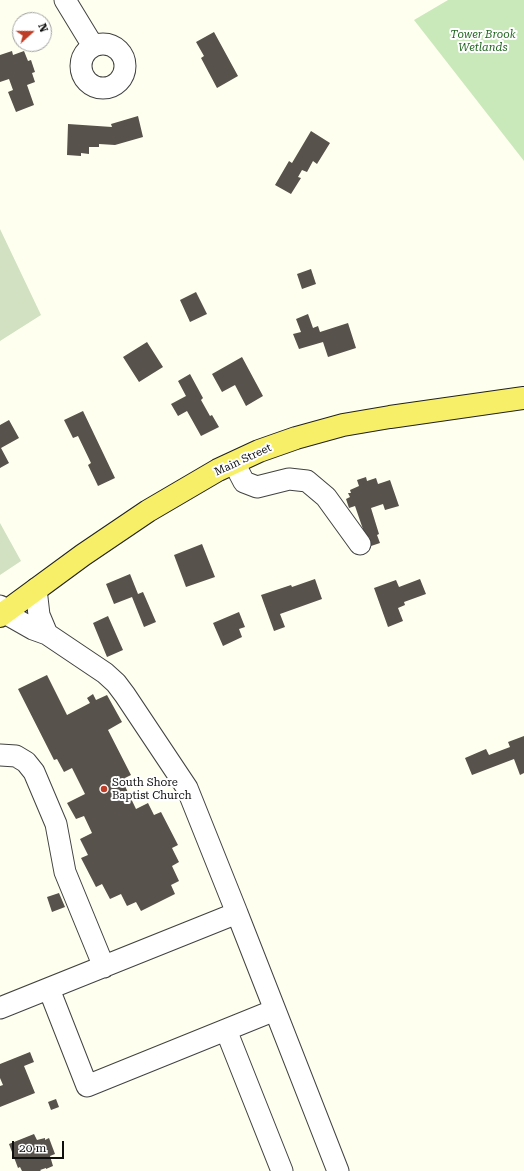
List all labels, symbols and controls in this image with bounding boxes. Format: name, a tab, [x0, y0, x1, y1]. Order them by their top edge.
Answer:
north arrow	[12, 12, 52, 52]
text: N	[35, 22, 50, 34]
park label: Tower Brook Wetlands	[450, 28, 516, 54]
street label: Main Street	[212, 441, 274, 479]
place label: South Shore Baptist Church	[112, 776, 192, 802]
marker: South Shore Baptist Church	[99, 784, 109, 794]
scale bar	[14, 1133, 66, 1159]
text: 20 m	[19, 1141, 46, 1155]

